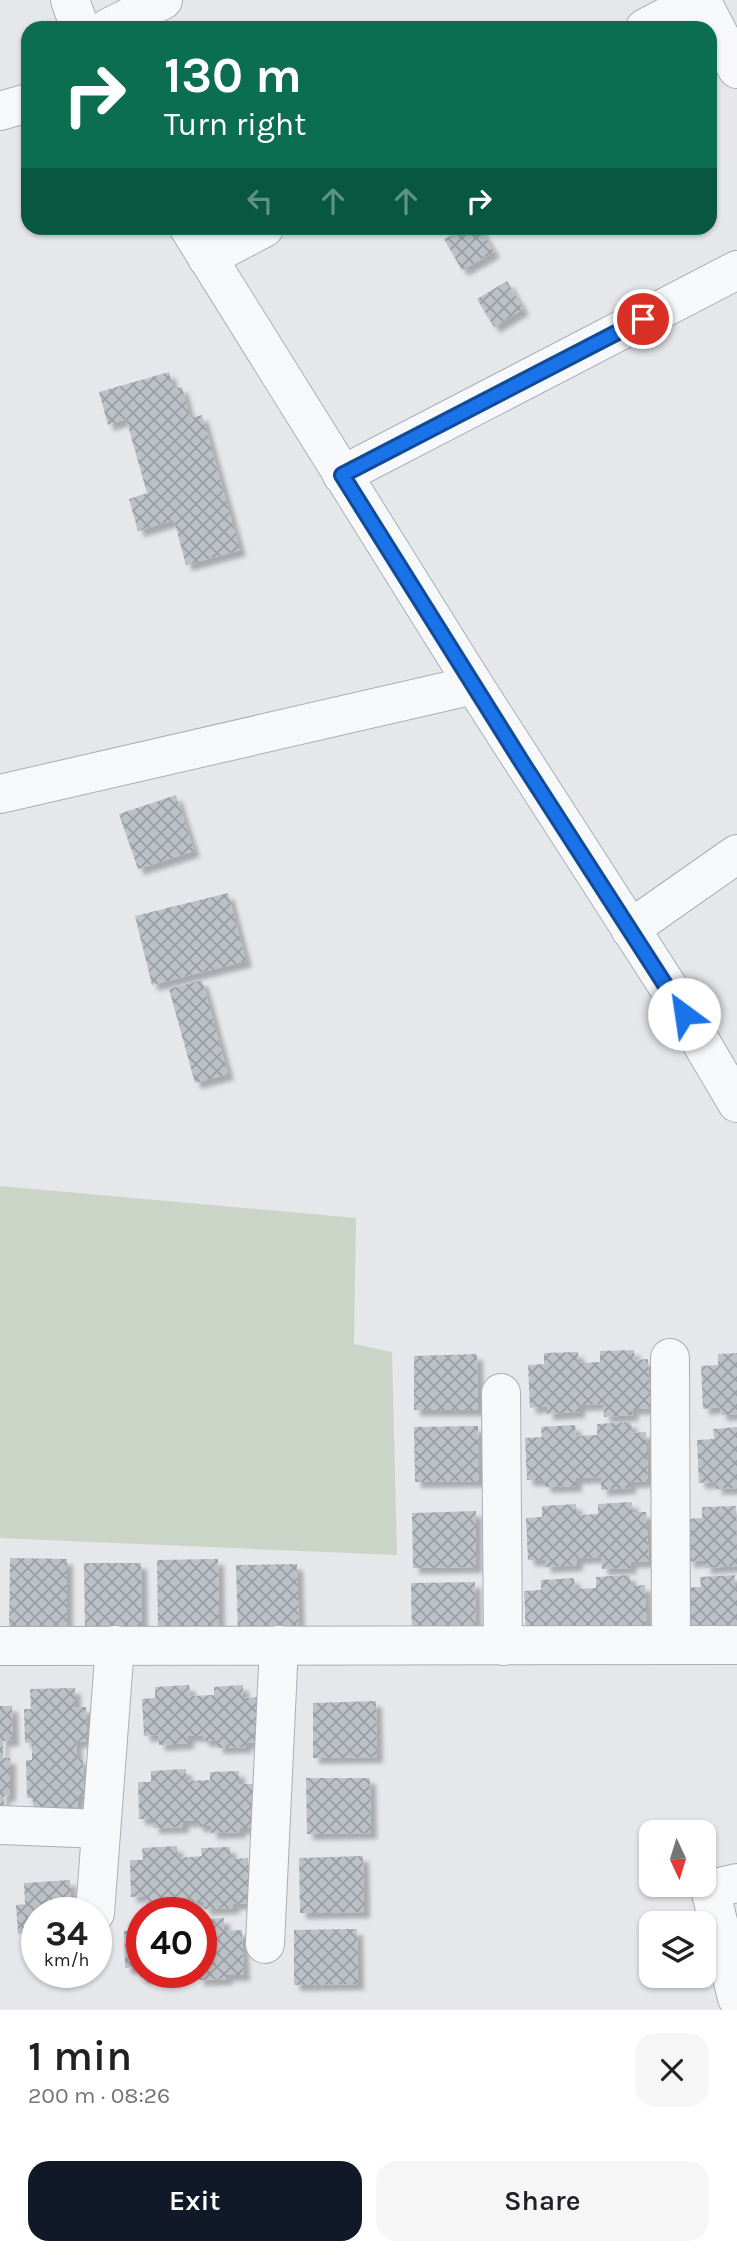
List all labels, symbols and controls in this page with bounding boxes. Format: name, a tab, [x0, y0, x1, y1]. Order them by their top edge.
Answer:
text: 130 m	[164, 47, 302, 104]
icon: right	[49, 49, 140, 140]
text: Turn right	[164, 106, 306, 143]
icon: left	[241, 182, 279, 220]
icon: ahead	[314, 182, 352, 220]
icon: ahead	[387, 182, 425, 220]
icon: right	[460, 182, 498, 220]
pin	[613, 289, 673, 349]
icon: arrive	[624, 300, 662, 338]
position arrow	[647, 977, 721, 1051]
north arrow	[639, 1820, 716, 1897]
map controls	[639, 1820, 716, 1988]
speed limit sign: 40	[126, 1897, 217, 1988]
button: layers	[639, 1911, 716, 1988]
text: 34	[45, 1913, 88, 1954]
text: km/h	[44, 1949, 89, 1971]
text: 1 min	[28, 2031, 132, 2081]
button: close	[635, 2033, 709, 2107]
text: 200 m · 08:26	[28, 2082, 170, 2109]
button: Exit	[28, 2161, 362, 2241]
button: Share	[376, 2161, 709, 2241]

